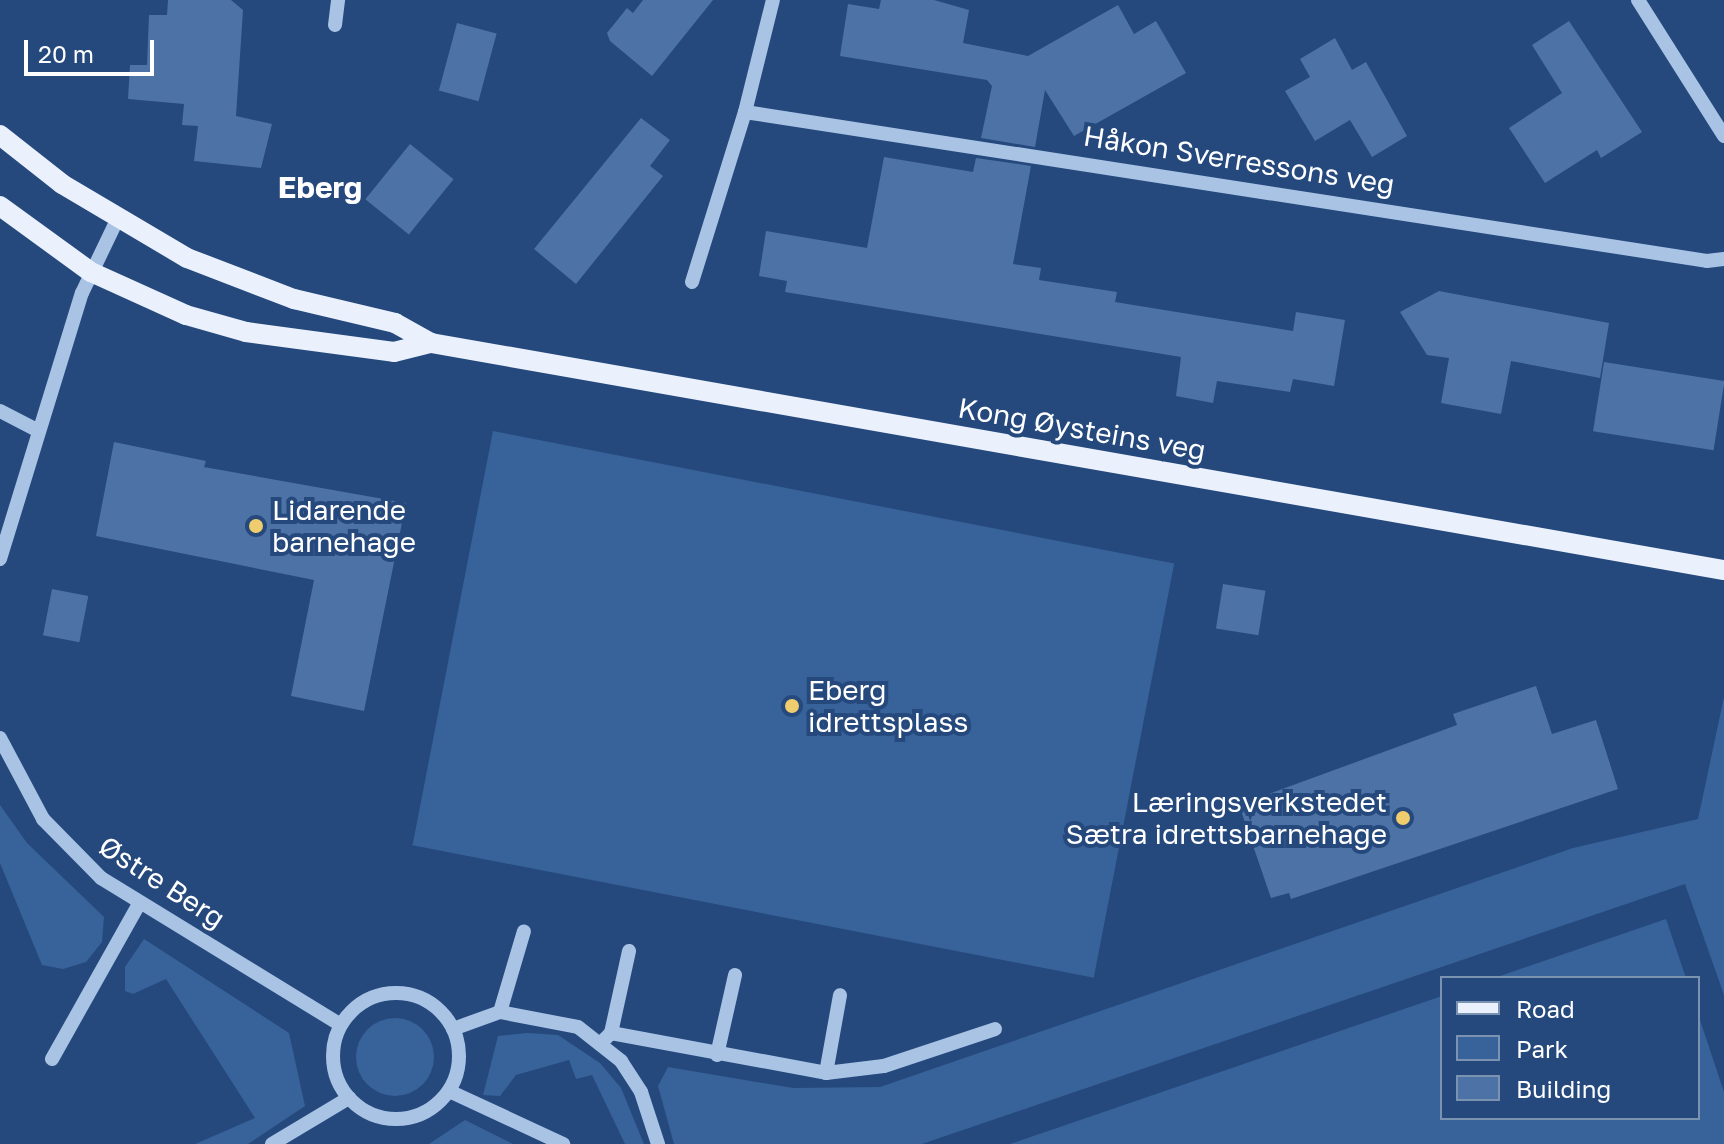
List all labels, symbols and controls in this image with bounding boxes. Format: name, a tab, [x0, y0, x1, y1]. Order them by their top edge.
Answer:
scale bar	[28, 24, 158, 74]
text: 20 m	[38, 39, 94, 68]
street label: Håkon Sverressons veg	[1081, 119, 1397, 201]
district label: Eberg	[278, 169, 362, 205]
street label: Kong Øysteins veg	[956, 391, 1208, 467]
place label: Lidarende barnehage	[272, 493, 416, 559]
marker: Lidarende barnehage	[247, 517, 265, 535]
place label: Eberg idrettsplass	[808, 673, 968, 739]
marker: Eberg idrettsplass	[783, 697, 801, 715]
place label: Læringsverkstedet Sætra idrettsbarnehage	[1066, 785, 1387, 851]
marker: Læringsverkstedet Sætra idrettsbarnehage	[1394, 809, 1412, 827]
street label: Østre Berg	[93, 829, 231, 935]
legend	[1440, 976, 1700, 1120]
text: Road	[1516, 994, 1575, 1023]
text: Park	[1516, 1034, 1568, 1063]
text: Building	[1516, 1074, 1611, 1103]

